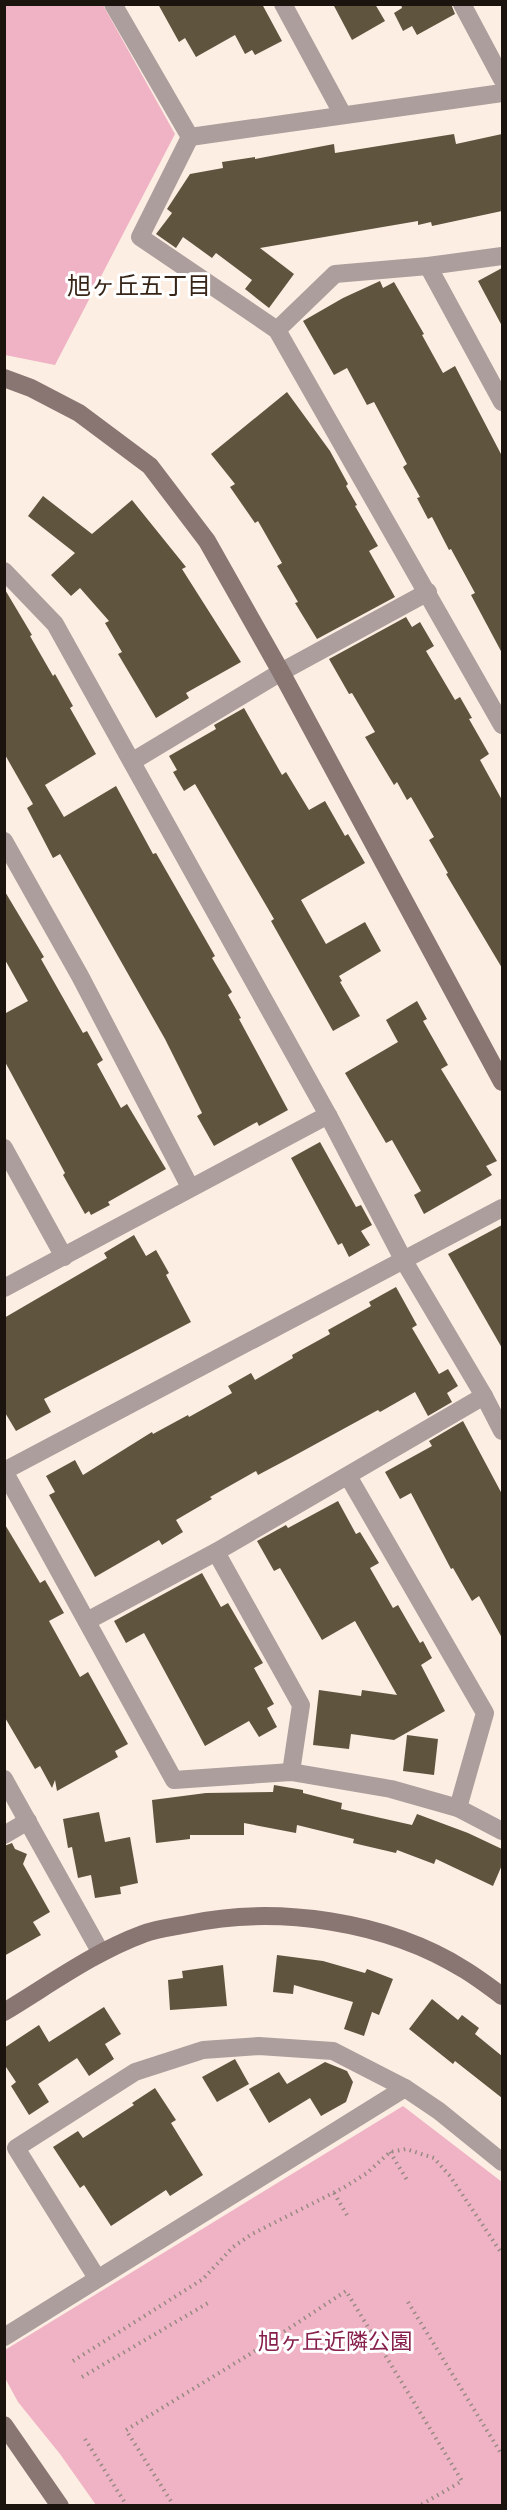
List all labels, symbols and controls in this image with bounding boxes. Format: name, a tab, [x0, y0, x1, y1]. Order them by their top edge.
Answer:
district label: 旭ヶ丘五丁目	[67, 270, 211, 299]
park label: 旭ヶ丘近隣公園	[258, 2327, 412, 2353]

